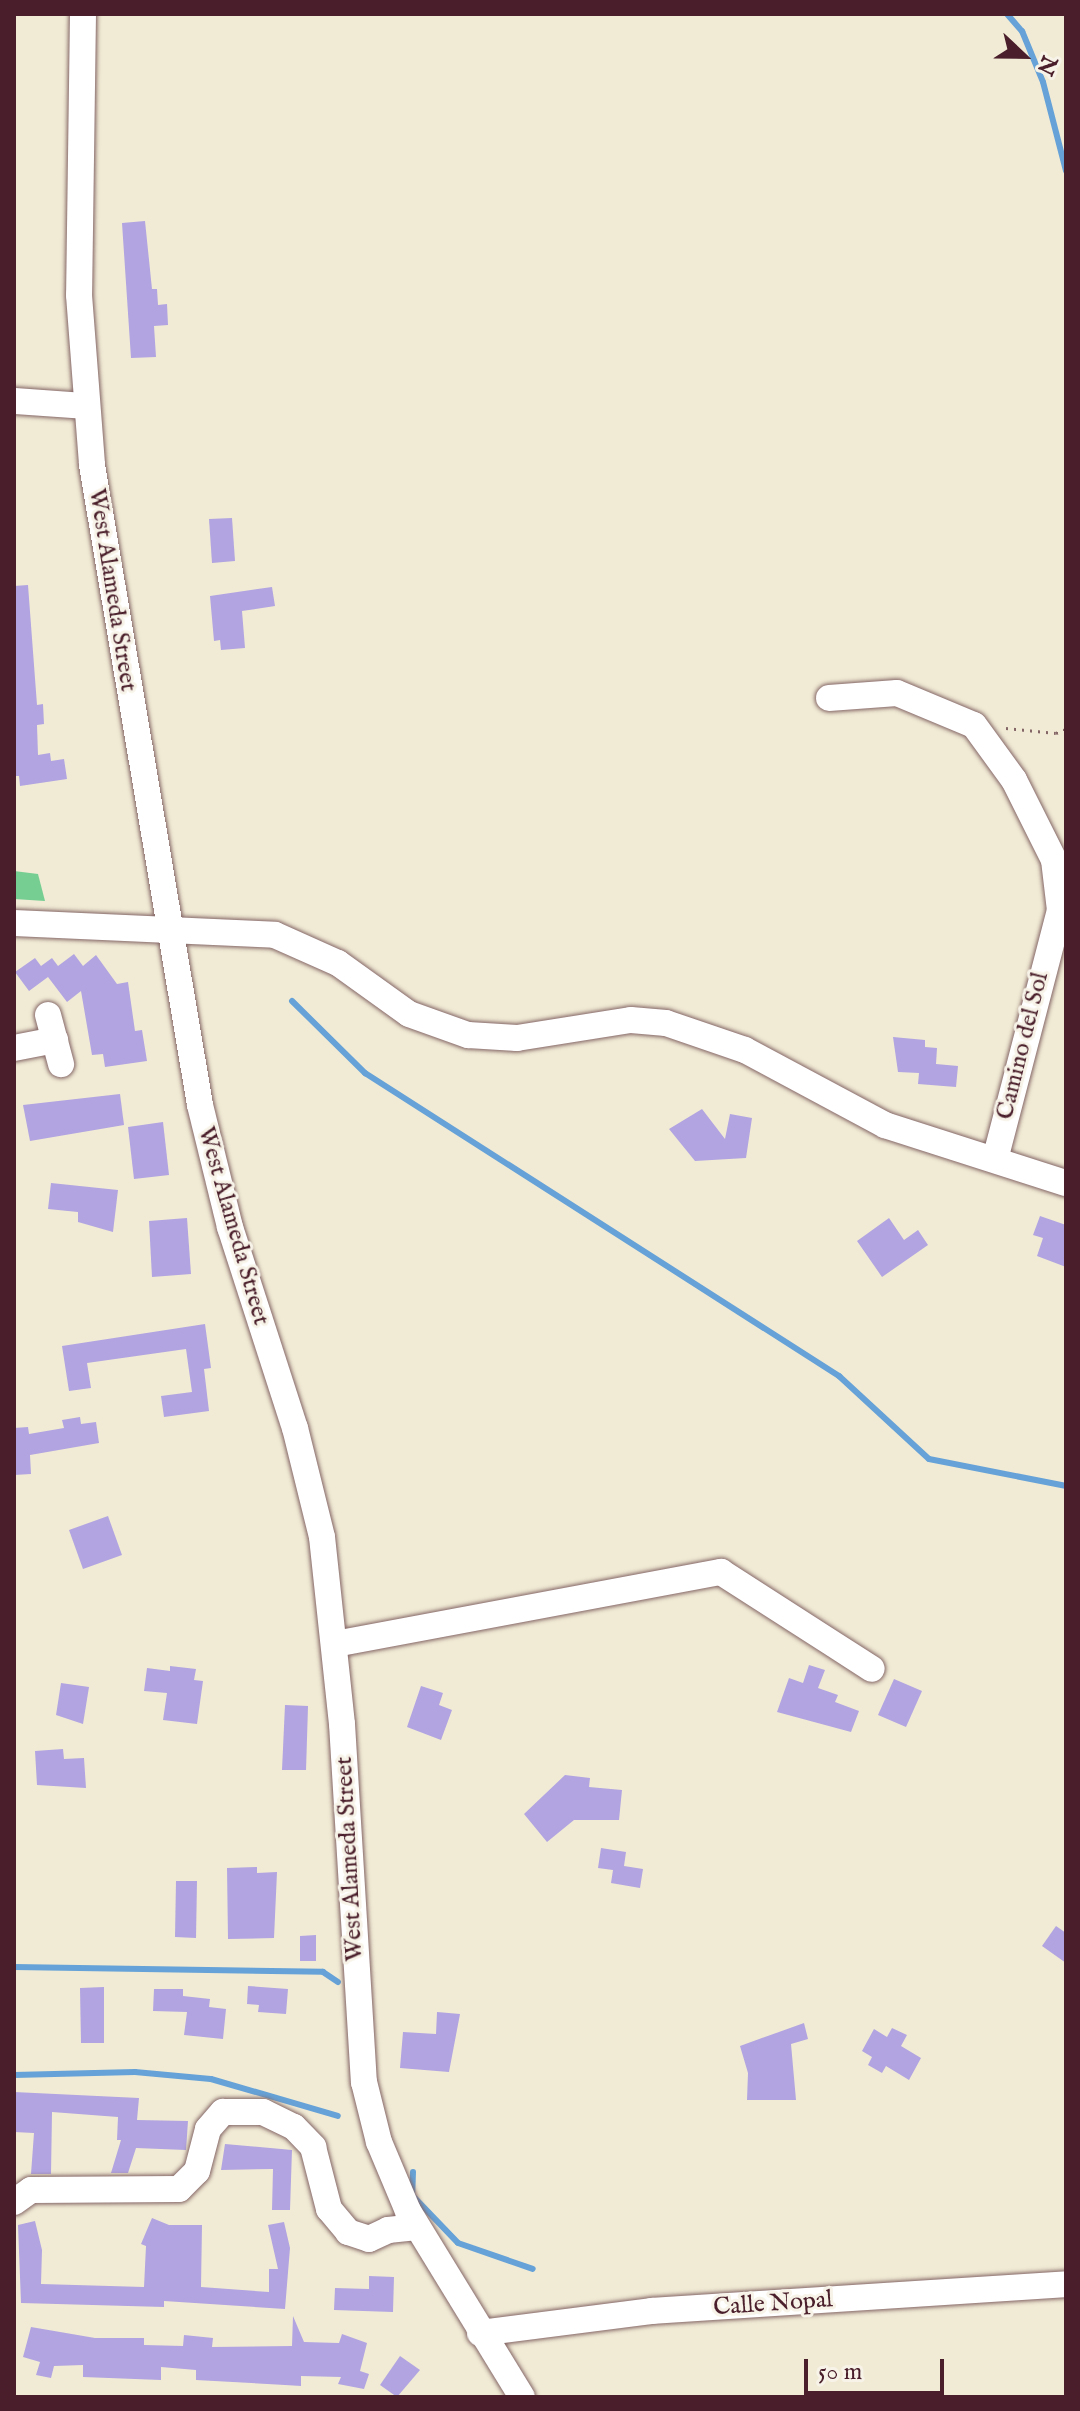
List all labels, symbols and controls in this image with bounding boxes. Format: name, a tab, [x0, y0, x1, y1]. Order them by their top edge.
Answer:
north arrow	[984, 16, 1064, 96]
text: N	[1030, 51, 1063, 79]
street label: West Alameda Street	[82, 486, 142, 694]
street label: Camino del Sol	[991, 969, 1055, 1123]
street label: West Alameda Street	[191, 1123, 275, 1329]
street label: West Alameda Street	[330, 1756, 370, 1962]
street label: Calle Nopal	[712, 2285, 834, 2323]
scale bar	[808, 2343, 948, 2393]
text: 50 m	[818, 2357, 862, 2388]

